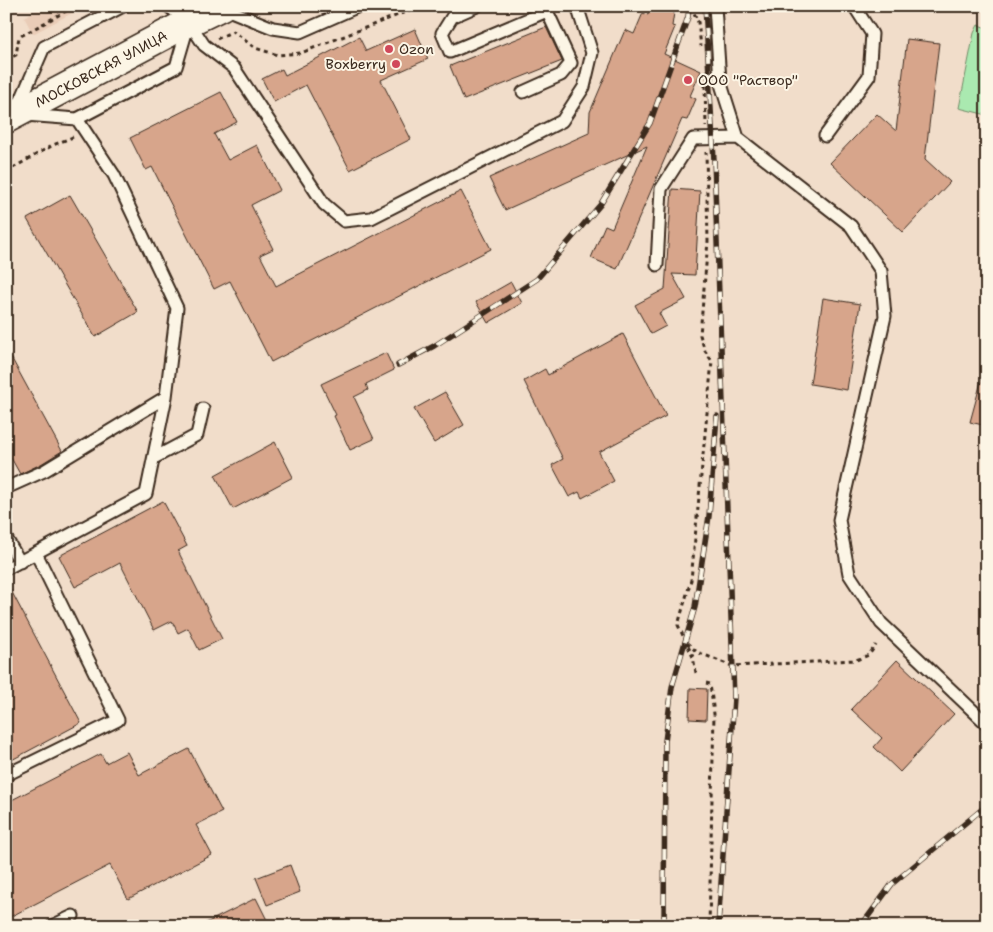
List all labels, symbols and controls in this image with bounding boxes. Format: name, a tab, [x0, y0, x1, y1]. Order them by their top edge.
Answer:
street label: МОСКОВСКАЯ УЛИЦА	[32, 26, 170, 112]
place label: Ozon	[399, 40, 434, 58]
marker: Ozon	[383, 43, 395, 55]
place label: Boxberry	[326, 55, 386, 73]
marker: Boxberry	[390, 58, 402, 70]
place label: ООО "Раствор"	[698, 71, 798, 89]
marker: ООО "Раствор"	[682, 74, 694, 86]

